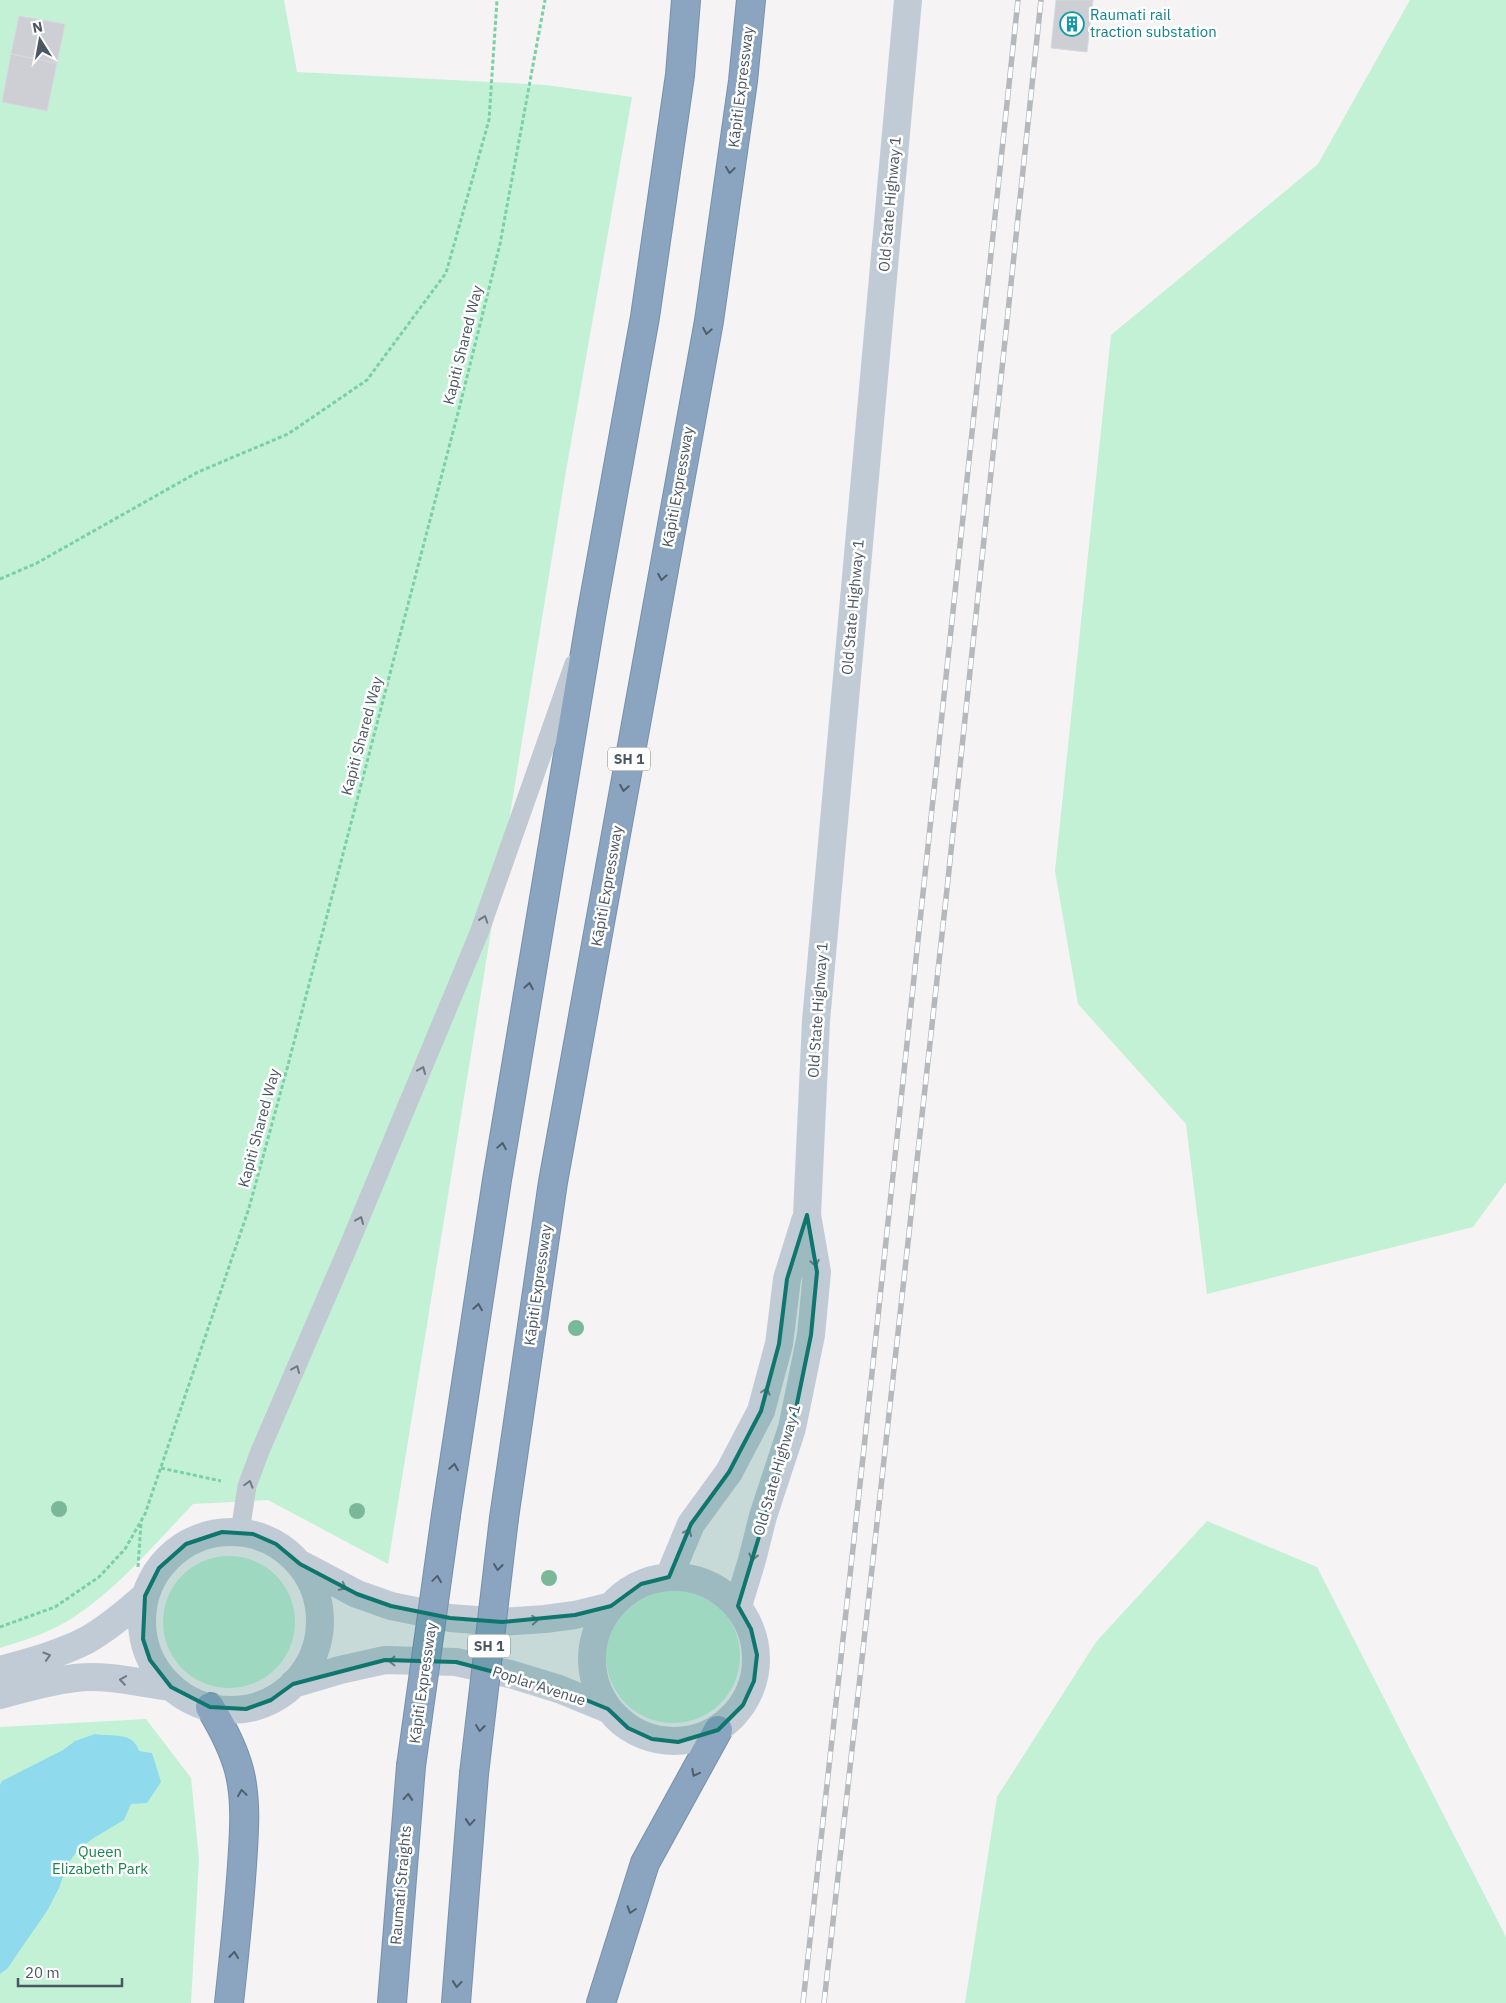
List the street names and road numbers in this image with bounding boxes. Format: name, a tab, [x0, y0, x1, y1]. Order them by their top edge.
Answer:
street label: Kāpiti Expressway	[724, 25, 757, 149]
street label: Old State Highway 1	[874, 135, 905, 273]
street label: Kapiti Shared Way	[439, 283, 487, 406]
street label: Kāpiti Expressway	[658, 425, 698, 549]
street label: Old State Highway 1	[837, 538, 868, 676]
street label: Kapiti Shared Way	[337, 674, 387, 797]
road number: SH 1	[608, 748, 650, 771]
street label: Kāpiti Expressway	[587, 824, 627, 948]
street label: Old State Highway 1	[803, 941, 832, 1078]
street label: Kapiti Shared Way	[234, 1066, 284, 1189]
street label: Kāpiti Expressway	[520, 1223, 555, 1347]
street label: Old State Highway 1	[749, 1402, 804, 1538]
street label: Kāpiti Expressway	[405, 1621, 440, 1745]
road number: SH 1	[468, 1634, 510, 1658]
street label: Poplar Avenue	[490, 1661, 588, 1710]
street label: Raumati Straights	[386, 1824, 415, 1945]

